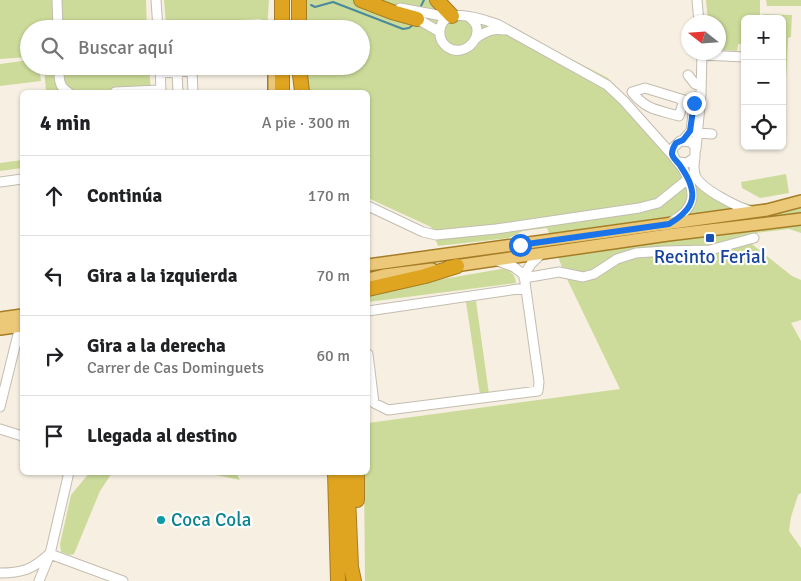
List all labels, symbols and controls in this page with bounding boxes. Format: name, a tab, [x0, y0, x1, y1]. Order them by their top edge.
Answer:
north arrow	[681, 15, 726, 60]
map controls	[741, 15, 786, 150]
button: +	[741, 15, 786, 60]
search box	[20, 20, 370, 75]
icon: search	[38, 34, 66, 62]
text: Buscar aquí	[78, 36, 173, 60]
button: −	[741, 60, 786, 105]
route end	[683, 92, 706, 115]
button: locate	[741, 105, 786, 150]
text: 4 min	[40, 110, 91, 136]
text: A pie · 300 m	[262, 113, 350, 133]
icon: ahead	[40, 182, 68, 210]
text: Continúa	[87, 184, 162, 208]
text: 170 m	[308, 186, 350, 206]
marker: Recinto Ferial	[704, 232, 716, 244]
route start	[509, 234, 532, 257]
place label: Recinto Ferial	[654, 245, 766, 269]
icon: left	[40, 262, 68, 290]
text: Gira a la izquierda	[87, 264, 237, 288]
text: 70 m	[316, 266, 350, 286]
text: Gira a la derecha	[87, 334, 226, 358]
icon: right	[40, 342, 68, 370]
text: 60 m	[316, 346, 350, 366]
text: Carrer de Cas Dominguets	[87, 358, 264, 378]
icon: arrive	[40, 422, 68, 450]
text: Llegada al destino	[87, 424, 237, 448]
place label: Coca Cola	[171, 508, 251, 532]
marker: Coca Cola	[155, 514, 167, 526]

